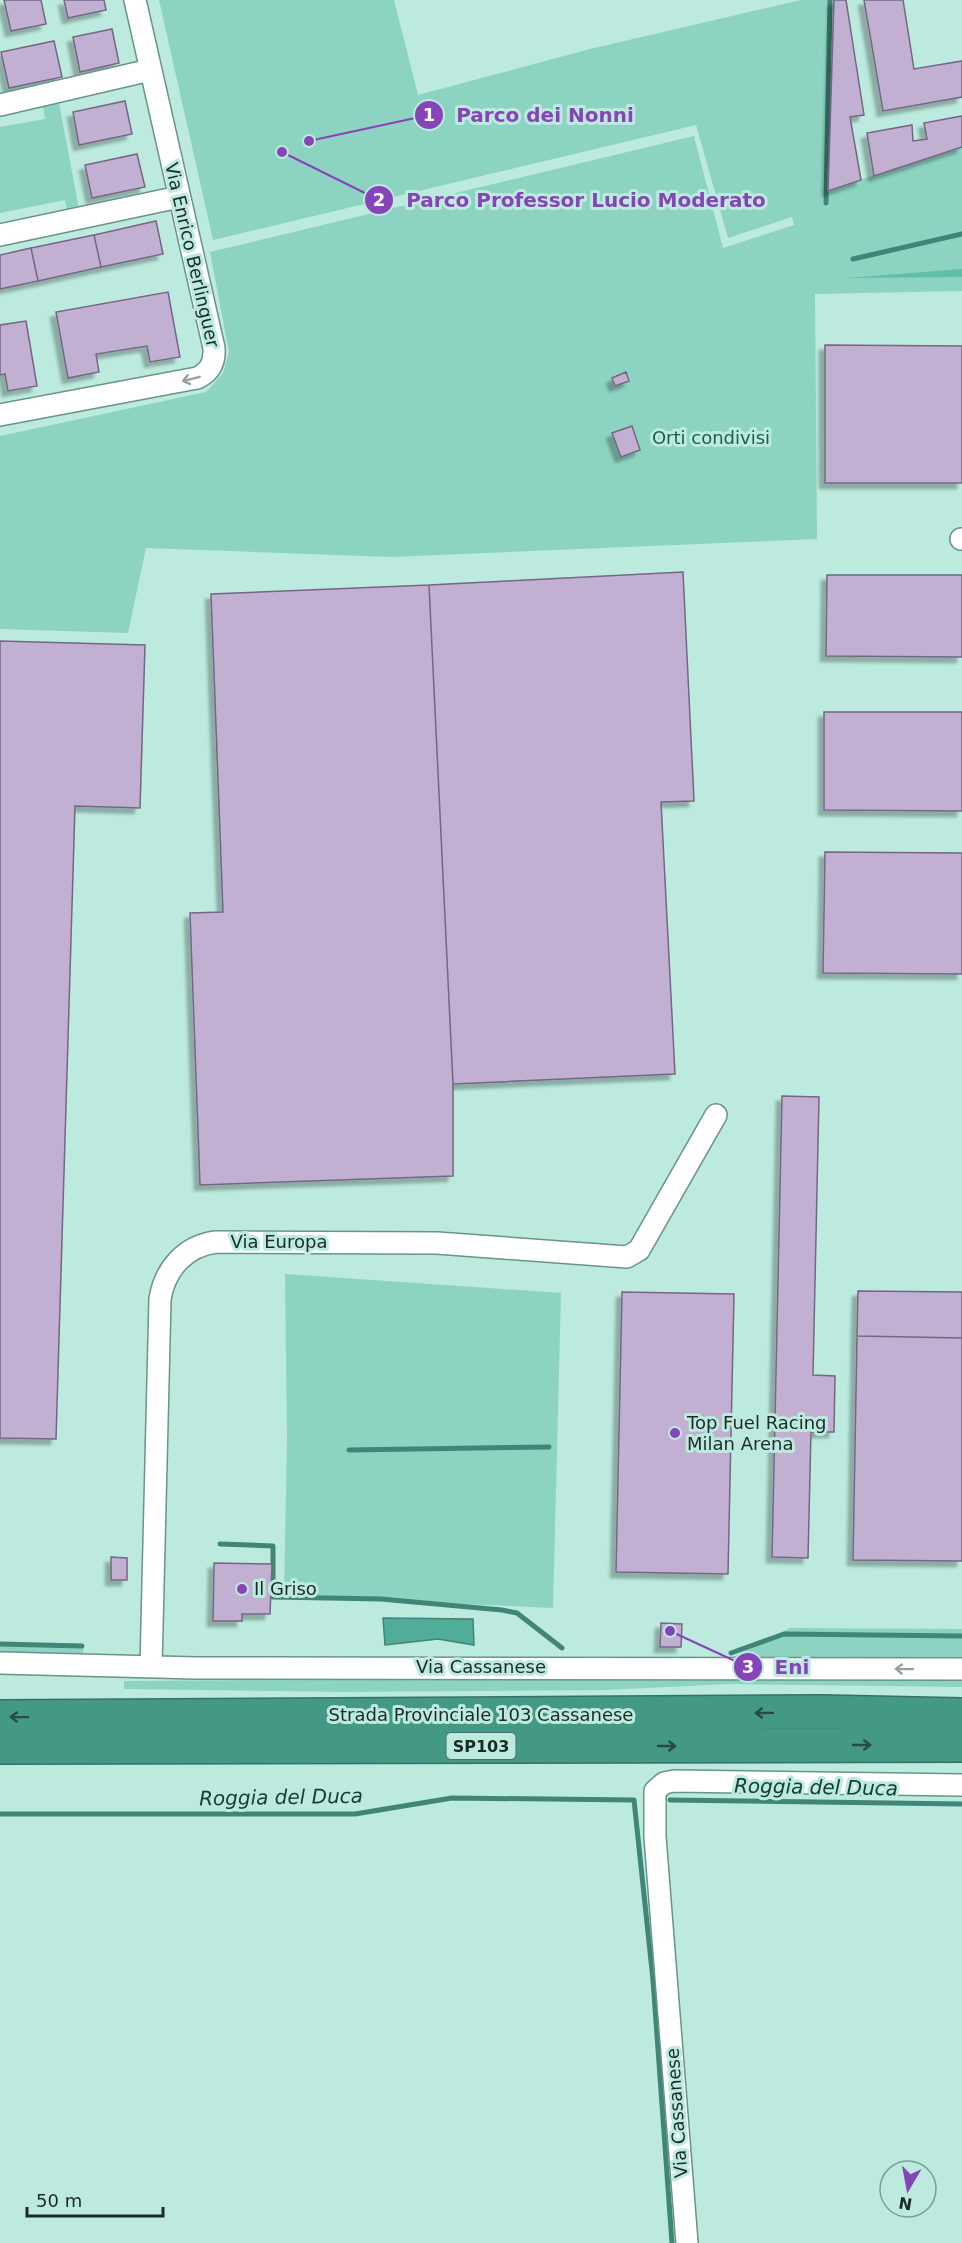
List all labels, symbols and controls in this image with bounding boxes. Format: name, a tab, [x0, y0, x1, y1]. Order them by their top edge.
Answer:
callout: Parco dei Nonni	[414, 96, 646, 134]
text: Parco dei Nonni	[456, 103, 634, 127]
text: 1	[423, 104, 435, 125]
street label: Via Enrico Berlinguer	[161, 160, 224, 350]
callout: Parco Professor Lucio Moderato	[364, 181, 778, 219]
text: Parco Professor Lucio Moderato	[406, 188, 766, 212]
text: 2	[373, 189, 385, 210]
one-way arrow	[182, 374, 201, 386]
park label: Orti condivisi	[652, 427, 770, 448]
street label: Via Europa	[231, 1231, 327, 1252]
place label: Top Fuel Racing Milan Arena	[686, 1412, 827, 1454]
marker: Top Fuel Racing Milan Arena	[668, 1426, 682, 1440]
place label: Il Griso	[254, 1578, 317, 1599]
marker: Il Griso	[235, 1582, 249, 1596]
callout: Eni	[733, 1648, 822, 1686]
text: Eni	[775, 1655, 809, 1679]
street label: Via Cassanese	[416, 1656, 546, 1677]
text: 3	[742, 1656, 754, 1677]
one-way arrow	[894, 1663, 914, 1674]
street label: Strada Provinciale 103 Cassanese	[329, 1704, 633, 1725]
one-way arrow	[754, 1707, 774, 1719]
one-way arrow	[10, 1711, 30, 1723]
road number: SP103	[446, 1733, 516, 1759]
one-way arrow	[852, 1739, 872, 1751]
one-way arrow	[657, 1740, 677, 1751]
water label: Roggia del Duca	[734, 1774, 898, 1800]
water label: Roggia del Duca	[199, 1784, 363, 1810]
street label: Via Cassanese	[661, 2047, 692, 2179]
north arrow	[878, 2159, 938, 2219]
scale bar	[27, 2180, 164, 2218]
text: 50 m	[36, 2190, 82, 2211]
text: N	[897, 2193, 914, 2214]

